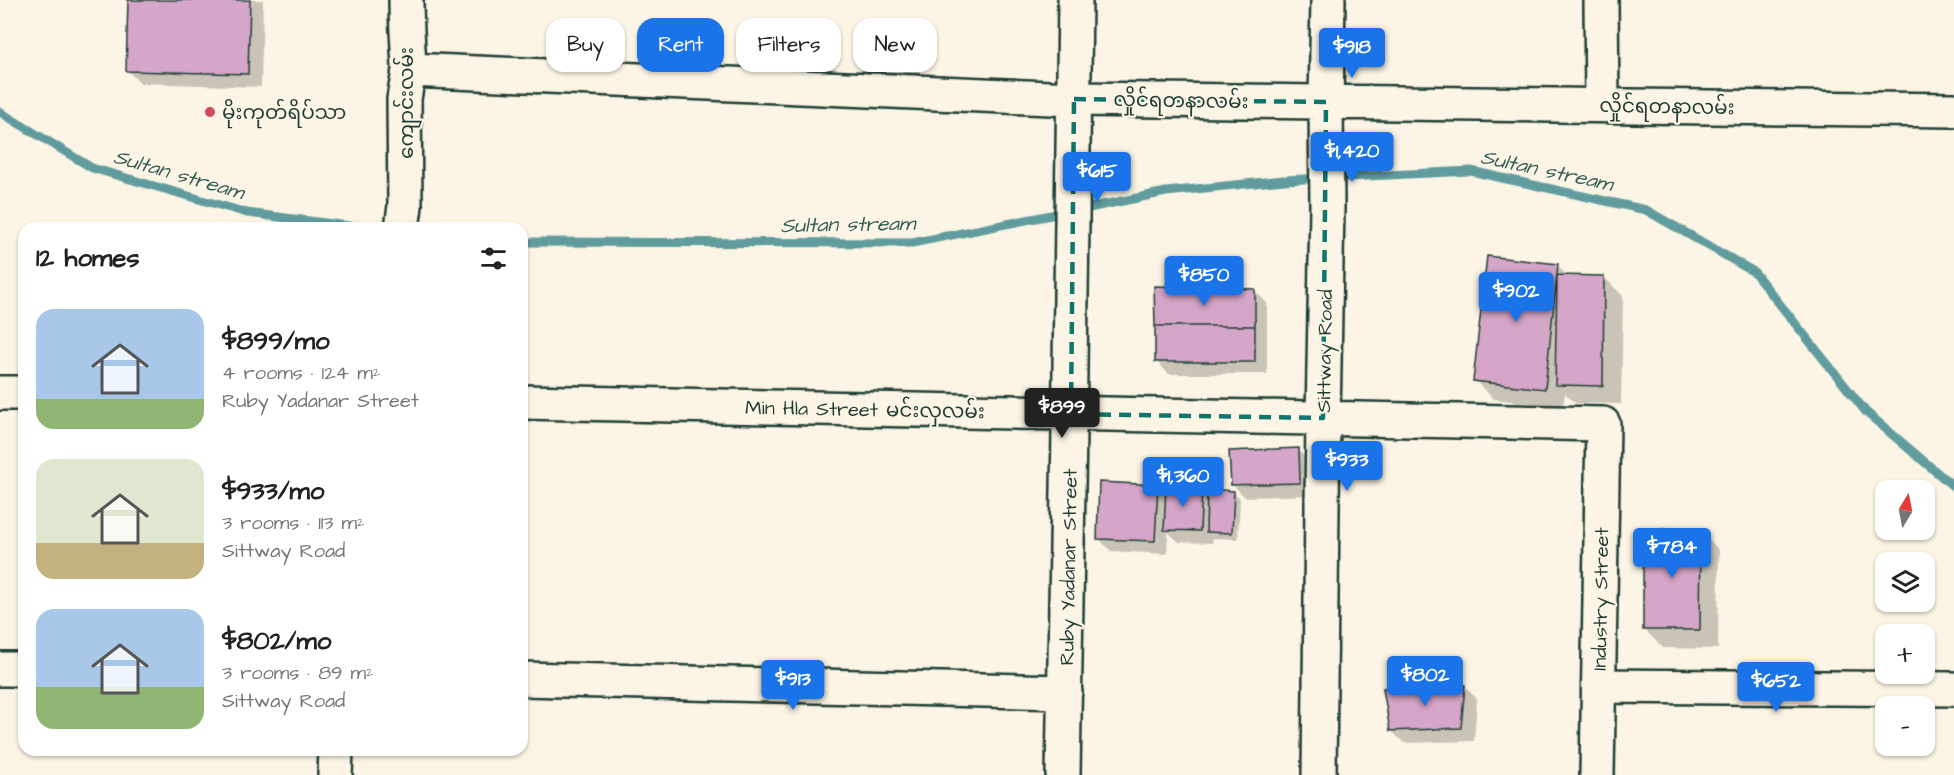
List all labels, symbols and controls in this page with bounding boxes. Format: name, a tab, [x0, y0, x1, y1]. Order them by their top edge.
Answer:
chip: Buy	[546, 18, 625, 72]
chip: Rent	[637, 18, 724, 72]
chip: Filters	[736, 18, 841, 72]
chip: New	[853, 18, 937, 72]
pin: $918	[1316, 28, 1388, 79]
text: $918	[1333, 33, 1371, 61]
street label: ကျောင်းလမ်း	[392, 47, 422, 159]
street label: လှိုင်ရတနာလမ်း	[1113, 85, 1249, 117]
street label: လှိုင်ရတနာလမ်း	[1599, 91, 1735, 123]
place label: မိုးကုတ်ရိပ်သာ	[222, 98, 346, 129]
marker: မိုးကုတ်ရိပ်သာ	[203, 105, 217, 119]
pin: $1,420	[1303, 132, 1401, 183]
text: $1,420	[1325, 137, 1379, 165]
water label: Sultan stream	[110, 142, 250, 208]
water label: Sultan stream	[1478, 142, 1618, 199]
pin: $615	[1061, 152, 1133, 203]
text: $615	[1077, 157, 1117, 185]
water label: Sultan stream	[780, 209, 918, 240]
text: 12 homes	[36, 240, 139, 276]
icon: filters	[477, 242, 510, 275]
pin: $850	[1168, 256, 1240, 307]
text: $850	[1179, 261, 1229, 289]
pin: $902	[1480, 272, 1552, 323]
text: $902	[1493, 277, 1539, 305]
street label: Sittway Road	[1310, 289, 1341, 413]
text: $899/mo	[222, 323, 330, 359]
icon: home	[84, 333, 156, 405]
text: 4 rooms · 124 m²	[222, 359, 380, 387]
text: Ruby Yadanar Street	[222, 387, 419, 415]
pin: $899	[1026, 388, 1098, 439]
street label: Min Hla Street မင်းလှလမ်း	[745, 393, 985, 428]
text: $899	[1039, 393, 1085, 421]
pin: $933	[1311, 441, 1383, 492]
text: $933	[1326, 446, 1368, 474]
pin: $1,360	[1134, 457, 1232, 508]
text: $1,360	[1157, 462, 1209, 490]
street label: Ruby Yadanar Street	[1053, 468, 1086, 666]
text: $933/mo	[222, 473, 324, 509]
north arrow	[1875, 480, 1935, 540]
map controls	[1875, 480, 1935, 756]
icon: home	[84, 483, 156, 555]
text: 3 rooms · 113 m²	[222, 509, 365, 537]
street label: Industry Street	[1586, 527, 1617, 671]
pin: $784	[1636, 528, 1708, 579]
text: $784	[1647, 533, 1697, 561]
text: Sittway Road	[222, 537, 345, 565]
button: layers	[1875, 552, 1935, 612]
text: $802/mo	[222, 623, 331, 659]
button: +	[1875, 624, 1935, 684]
icon: home	[84, 633, 156, 705]
pin: $802	[1389, 656, 1461, 707]
text: 3 rooms · 89 m²	[222, 659, 374, 687]
pin: $913	[757, 660, 829, 711]
text: $802	[1401, 661, 1449, 689]
pin: $652	[1740, 662, 1812, 713]
text: $913	[775, 665, 811, 693]
text: $652	[1751, 667, 1801, 695]
text: Sittway Road	[222, 687, 345, 715]
button: −	[1875, 696, 1935, 756]

